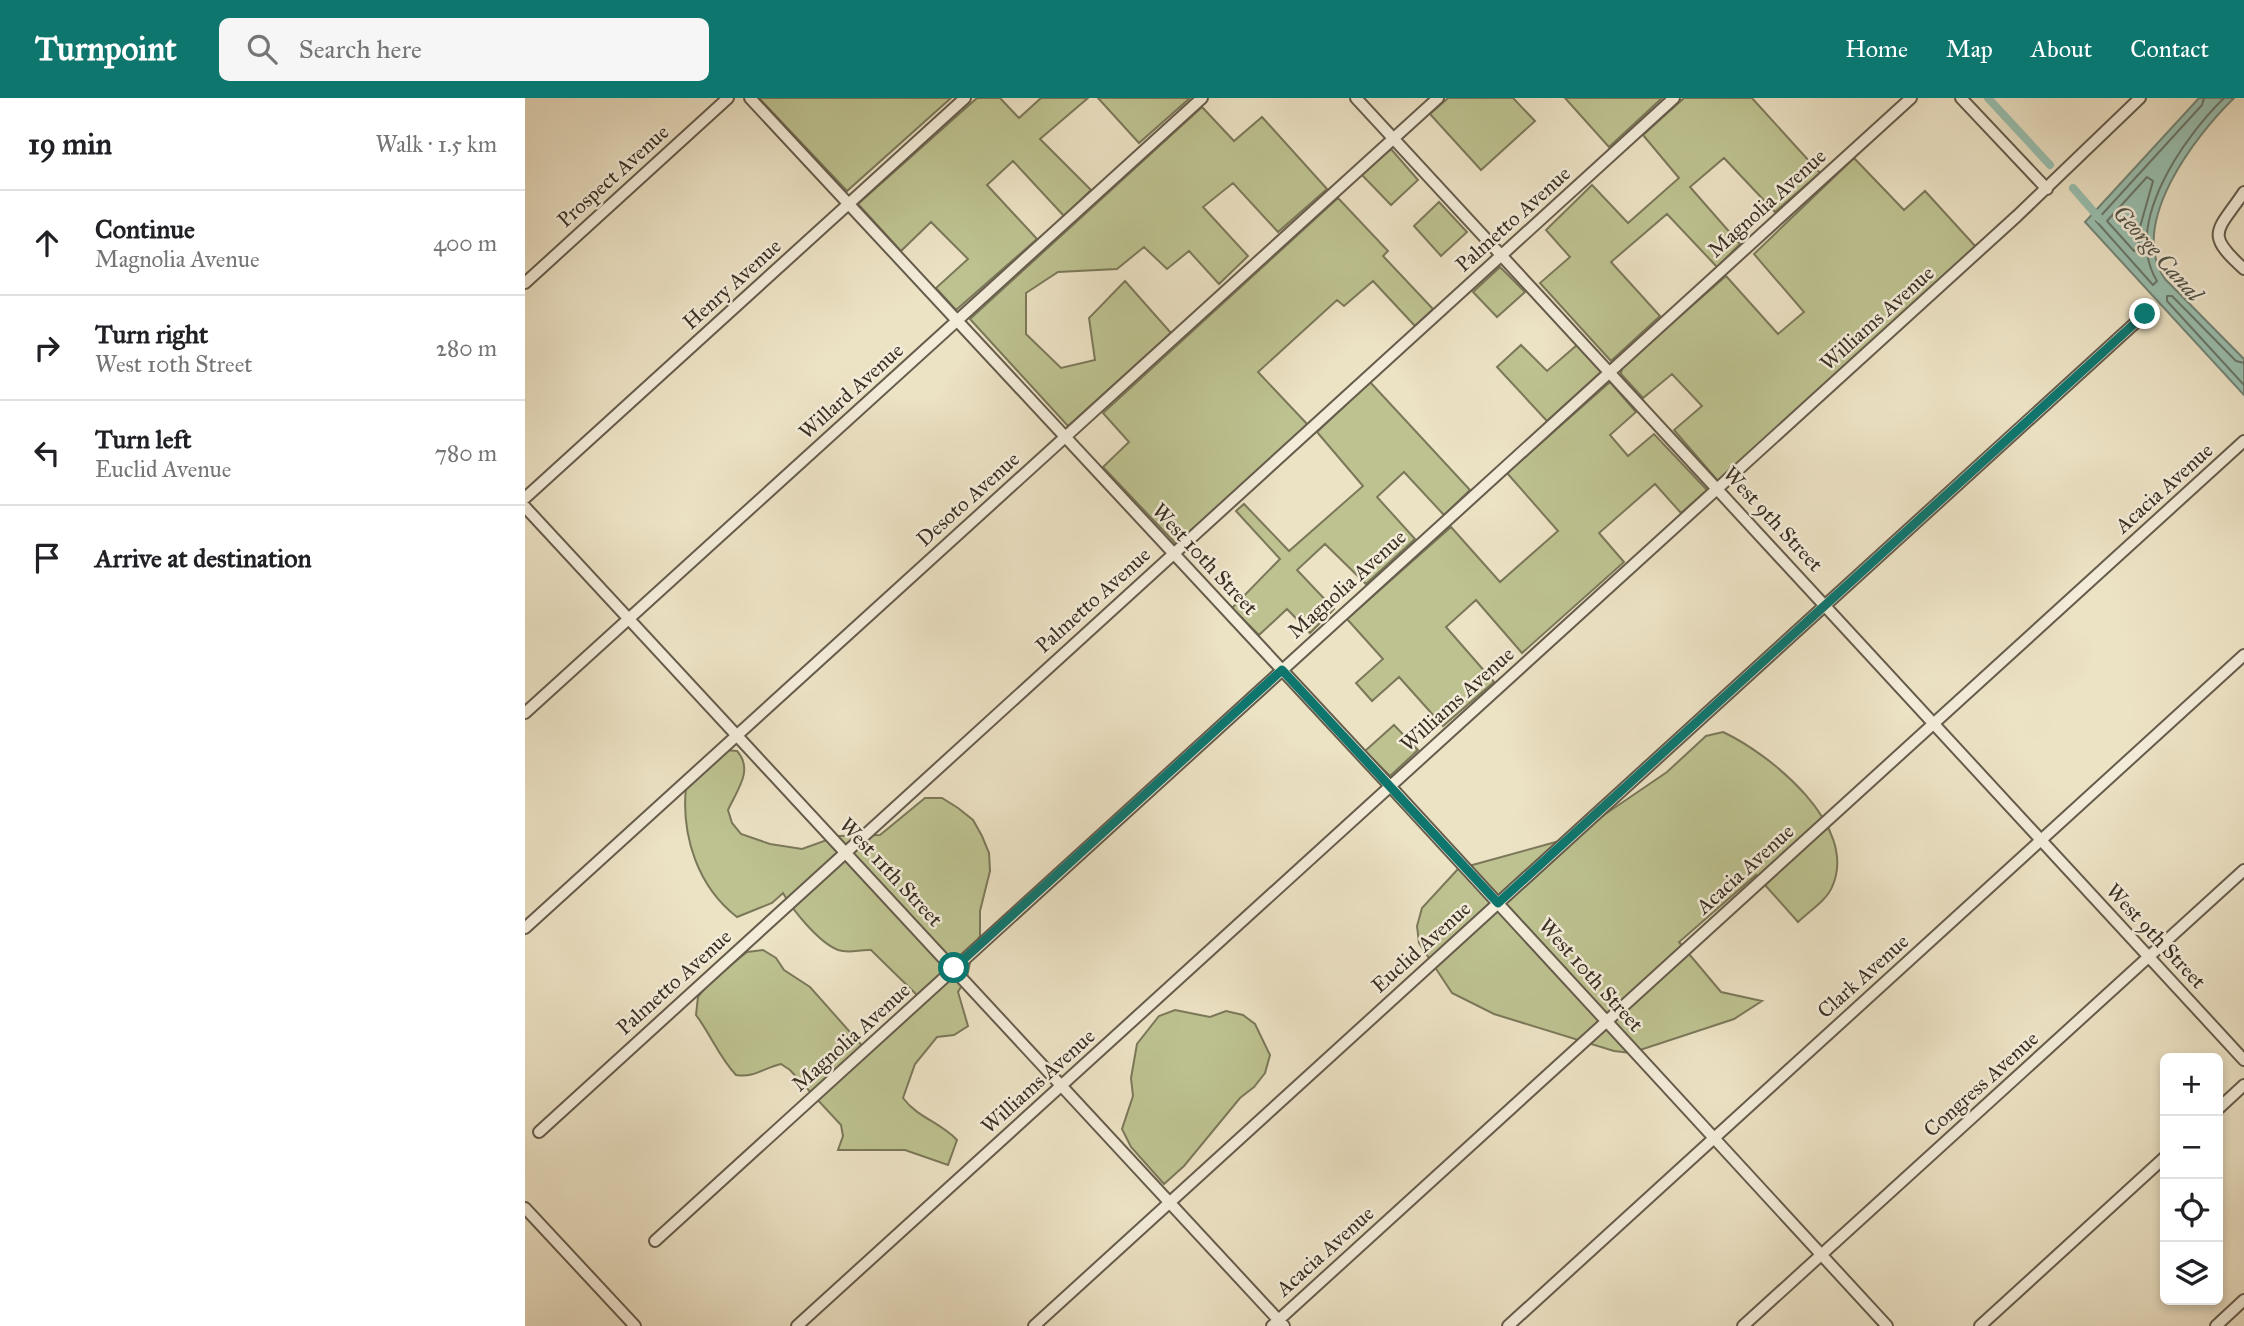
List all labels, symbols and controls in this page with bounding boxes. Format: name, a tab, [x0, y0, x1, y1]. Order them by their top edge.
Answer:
search box	[219, 18, 709, 81]
text: Turnpoint	[35, 29, 177, 69]
icon: search	[243, 30, 281, 68]
text: Search here	[299, 33, 422, 65]
text: Home	[1845, 34, 1908, 64]
text: Map	[1946, 34, 1993, 64]
text: About	[2031, 34, 2092, 64]
text: Contact	[2130, 34, 2209, 64]
street label: Prospect Avenue	[552, 119, 674, 233]
text: 19 min	[28, 126, 112, 162]
text: Walk · 1.5 km	[376, 130, 497, 158]
street label: Magnolia Avenue	[1702, 143, 1832, 263]
street label: Palmetto Avenue	[1450, 160, 1576, 277]
water label: George Canal	[2107, 199, 2210, 308]
text: Continue	[95, 213, 195, 245]
icon: ahead	[28, 224, 66, 262]
text: 400 m	[433, 229, 497, 257]
street label: Henry Avenue	[677, 233, 787, 335]
text: Magnolia Avenue	[95, 245, 260, 273]
street label: Williams Avenue	[1815, 260, 1940, 376]
route end	[2129, 298, 2160, 329]
text: Turn right	[95, 318, 208, 350]
icon: right	[28, 329, 66, 367]
text: 280 m	[436, 334, 497, 362]
street label: Willard Avenue	[793, 337, 909, 445]
text: West 10th Street	[95, 350, 252, 378]
text: Turn left	[95, 423, 191, 455]
icon: left	[28, 434, 66, 472]
street label: Acacia Avenue	[2109, 437, 2219, 539]
text: 780 m	[435, 439, 497, 467]
street label: Desoto Avenue	[911, 446, 1025, 552]
text: Euclid Avenue	[95, 455, 231, 483]
street label: West 9th Street	[1718, 461, 1829, 577]
street label: West 10th Street	[1147, 498, 1264, 621]
street label: Magnolia Avenue	[1282, 524, 1412, 644]
icon: arrive	[28, 539, 66, 577]
street label: Palmetto Avenue	[1030, 541, 1156, 658]
text: Arrive at destination	[95, 542, 312, 574]
street label: Williams Avenue	[1395, 641, 1520, 757]
street label: West 11th Street	[834, 812, 949, 932]
street label: Acacia Avenue	[1690, 818, 1800, 920]
street label: West 9th Street	[2101, 878, 2212, 994]
street label: Euclid Avenue	[1366, 895, 1476, 998]
street label: West 10th Street	[1533, 913, 1649, 1038]
street label: Palmetto Avenue	[611, 923, 737, 1040]
street label: Clark Avenue	[1812, 928, 1914, 1024]
route start	[938, 952, 969, 983]
street label: Magnolia Avenue	[786, 977, 916, 1097]
street label: Williams Avenue	[976, 1023, 1101, 1139]
street label: Congress Avenue	[1918, 1025, 2044, 1142]
map controls	[2160, 1053, 2223, 1305]
button: +	[2160, 1053, 2223, 1116]
button: −	[2160, 1116, 2223, 1179]
button: locate	[2160, 1179, 2223, 1242]
street label: Acacia Avenue	[1270, 1200, 1380, 1302]
button: layers	[2160, 1242, 2223, 1305]

